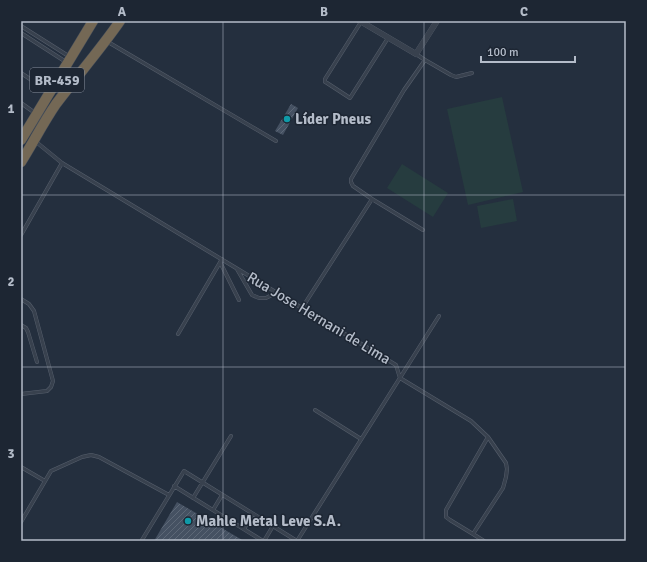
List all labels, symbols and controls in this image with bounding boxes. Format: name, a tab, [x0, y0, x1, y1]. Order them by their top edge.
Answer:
text: A	[118, 4, 127, 20]
text: B	[320, 4, 328, 20]
text: C	[520, 4, 528, 20]
scale bar	[481, 38, 575, 64]
text: 100 m	[487, 45, 519, 60]
road number: BR-459	[30, 68, 84, 92]
text: 1	[7, 101, 15, 117]
place label: Líder Pneus	[295, 110, 371, 128]
marker: Líder Pneus	[282, 114, 292, 124]
street label: Rua Jose Hernani de Lima	[244, 268, 394, 368]
text: 2	[7, 274, 15, 290]
text: 3	[7, 446, 15, 462]
place label: Mahle Metal Leve S.A.	[196, 512, 341, 530]
marker: Mahle Metal Leve S.A.	[183, 516, 193, 526]

